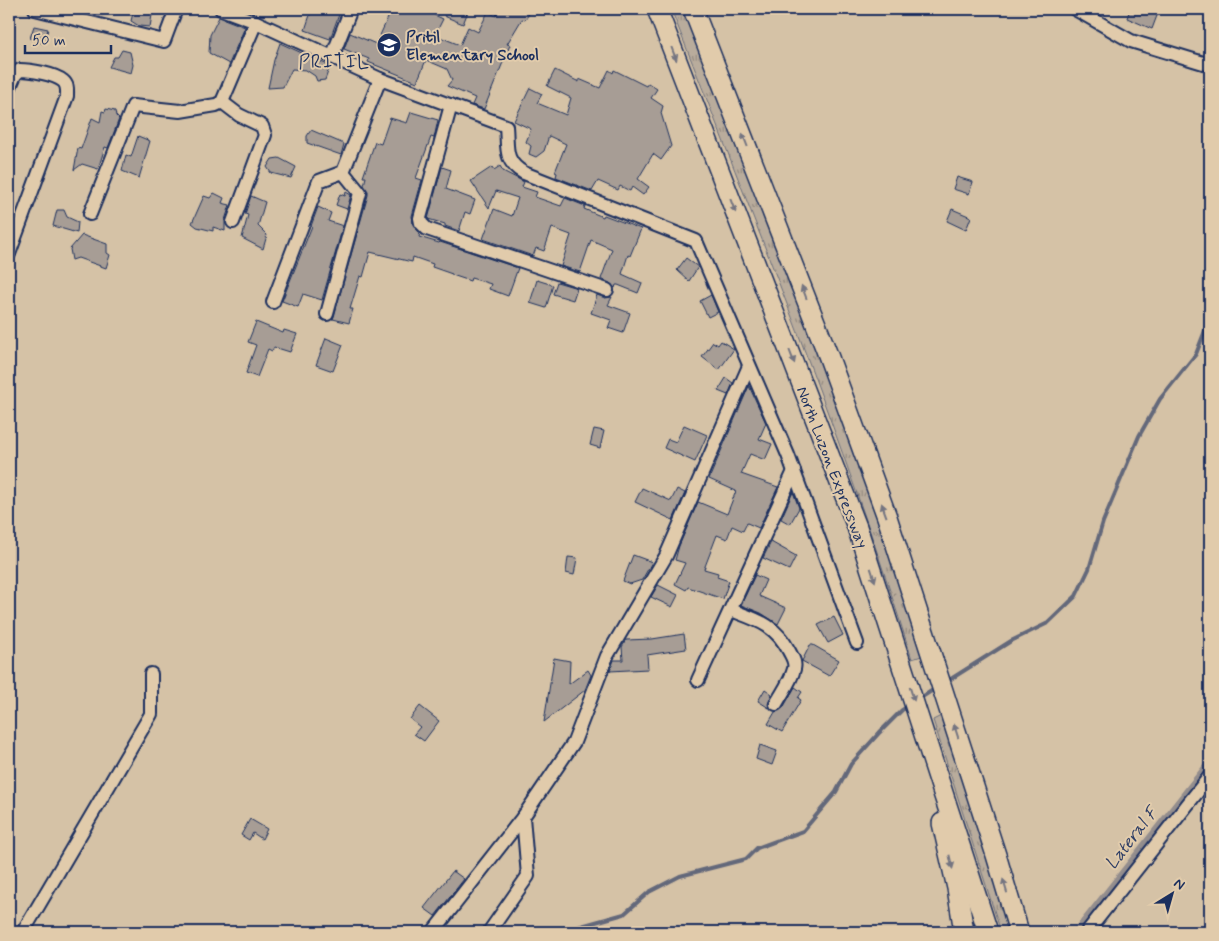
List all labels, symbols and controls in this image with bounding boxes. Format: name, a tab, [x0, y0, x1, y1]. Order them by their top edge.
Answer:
scale bar	[25, 22, 111, 54]
place label: Pritil Elementary School	[406, 27, 539, 66]
text: 50 m	[32, 31, 66, 51]
school or university icon: Pritil Elementary School	[376, 32, 402, 58]
one-way arrow	[670, 47, 678, 62]
district label: PRITIL	[298, 50, 370, 75]
one-way arrow	[741, 133, 748, 148]
one-way arrow	[729, 199, 737, 214]
one-way arrow	[800, 284, 808, 299]
one-way arrow	[788, 350, 796, 365]
street label: North Luzon Expressway	[791, 383, 872, 552]
one-way arrow	[880, 502, 888, 517]
one-way arrow	[869, 568, 877, 583]
one-way arrow	[908, 686, 916, 701]
one-way arrow	[951, 723, 959, 738]
water label: Lateral F	[1100, 800, 1165, 875]
one-way arrow	[947, 855, 955, 870]
north arrow	[1146, 868, 1196, 918]
text: N	[1170, 874, 1188, 894]
one-way arrow	[1000, 878, 1008, 893]

